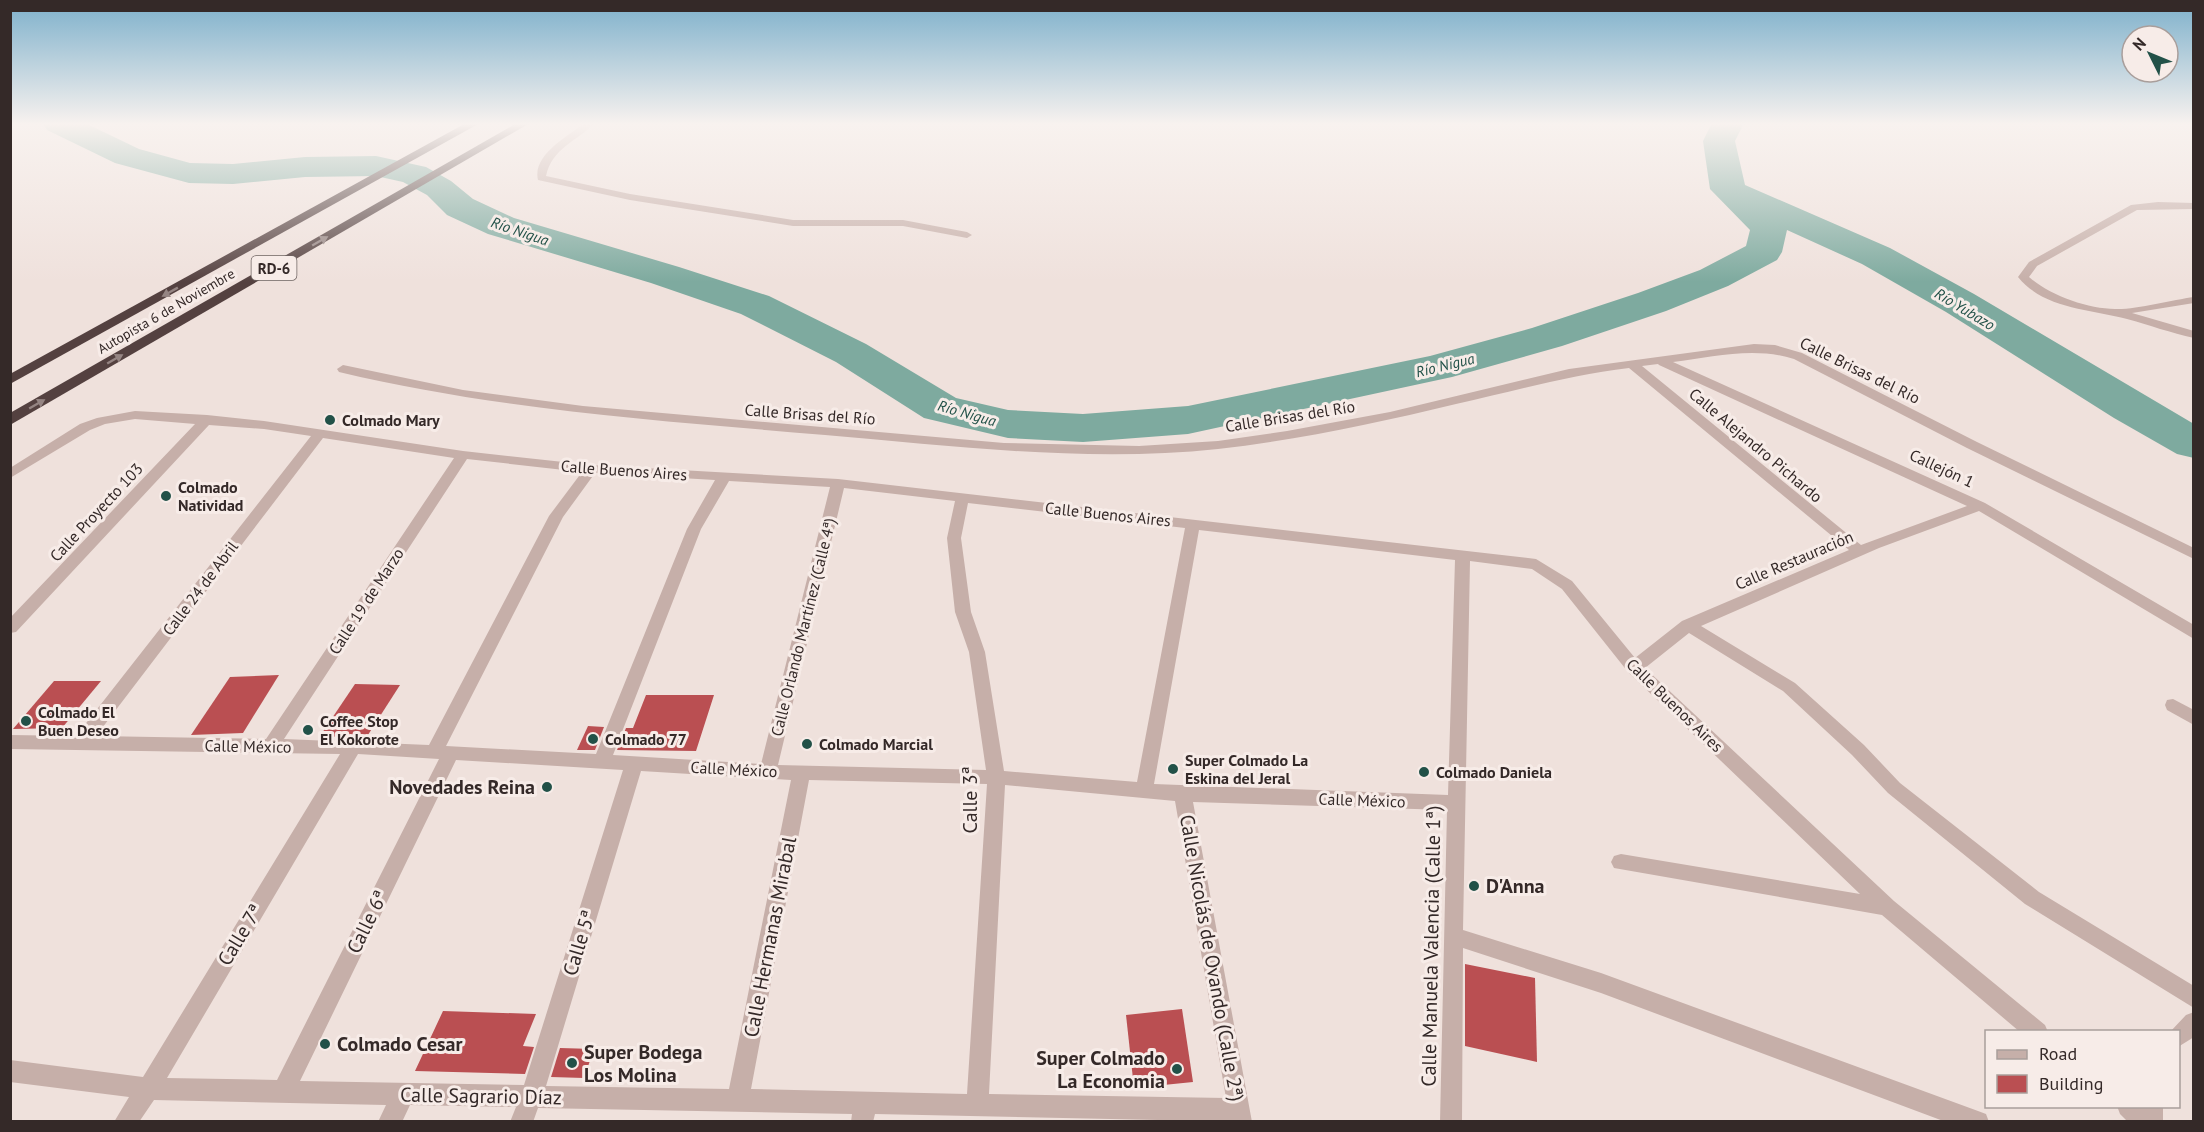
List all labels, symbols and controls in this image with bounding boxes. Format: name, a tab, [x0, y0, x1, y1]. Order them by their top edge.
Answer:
north arrow	[2120, 24, 2180, 84]
text: N	[2128, 33, 2150, 54]
water label: Río Nigua	[489, 212, 552, 250]
one-way arrow	[312, 236, 329, 246]
road number: RD-6	[252, 256, 296, 280]
street label: Autopista 6 de Noviembre	[94, 264, 238, 358]
water label: Río Yubazo	[1932, 284, 1998, 334]
one-way arrow	[161, 287, 178, 297]
street label: Calle Brisas del Río	[1797, 332, 1923, 408]
water label: Río Nigua	[1414, 348, 1477, 381]
one-way arrow	[107, 354, 123, 365]
street label: Calle Alejandro Pichardo	[1685, 383, 1827, 507]
water label: Río Nigua	[936, 396, 999, 431]
street label: Calle Brisas del Río	[1224, 396, 1356, 436]
one-way arrow	[29, 399, 46, 409]
street label: Calle Brisas del Río	[744, 399, 876, 429]
place label: Colmado Mary	[342, 410, 440, 430]
marker: Colmado Mary	[323, 413, 337, 427]
street label: Callejón 1	[1907, 444, 1977, 492]
street label: Calle Buenos Aires	[560, 456, 688, 484]
street label: Calle Proyecto 103	[45, 459, 147, 565]
place label: Colmado Natividad	[178, 477, 243, 515]
marker: Colmado Natividad	[159, 489, 173, 503]
street label: Calle Buenos Aires	[1044, 497, 1172, 531]
street label: Calle Orlando Martínez (Calle 4ª)	[766, 516, 840, 738]
street label: Calle Restauración	[1732, 526, 1856, 594]
street label: Calle 24 de Abril	[158, 537, 242, 639]
street label: Calle 19 de Marzo	[324, 544, 408, 658]
street label: Calle Buenos Aires	[1623, 654, 1728, 756]
place label: Colmado El Buen Deseo	[38, 702, 119, 740]
place label: Coffee Stop El Kokorote	[320, 711, 399, 749]
marker: Colmado El Buen Deseo	[19, 714, 33, 728]
marker: Coffee Stop El Kokorote	[301, 723, 315, 737]
place label: Colmado 77	[605, 729, 687, 749]
marker: Colmado 77	[586, 732, 600, 746]
place label: Colmado Marcial	[819, 734, 933, 754]
street label: Calle México	[204, 735, 292, 757]
marker: Colmado Marcial	[800, 737, 814, 751]
place label: Super Colmado La Eskina del Jeral	[1185, 750, 1308, 788]
street label: Calle México	[690, 757, 778, 781]
marker: Super Colmado La Eskina del Jeral	[1166, 762, 1180, 776]
place label: Colmado Daniela	[1436, 762, 1552, 782]
marker: Colmado Daniela	[1417, 765, 1431, 779]
street label: Calle 3ª	[957, 767, 983, 833]
place label: Novedades Reina	[389, 774, 535, 800]
marker: Novedades Reina	[540, 780, 554, 794]
street label: Calle México	[1318, 788, 1406, 812]
street label: Calle Manuela Valencia (Calle 1ª)	[1416, 805, 1446, 1087]
street label: Calle Nicolás de Ovando (Calle 2ª)	[1174, 813, 1250, 1103]
street label: Calle Hermanas Mirabal	[738, 834, 802, 1040]
place label: D'Anna	[1486, 873, 1545, 899]
marker: D'Anna	[1467, 879, 1481, 893]
street label: Calle 6ª	[341, 886, 393, 958]
street label: Calle 7ª	[212, 900, 268, 970]
street label: Calle 5ª	[557, 907, 601, 979]
legend	[1985, 1030, 2180, 1108]
place label: Colmado Cesar	[337, 1031, 462, 1057]
marker: Colmado Cesar	[318, 1037, 332, 1051]
place label: Super Bodega Los Molina	[584, 1039, 703, 1088]
text: Road	[2039, 1042, 2077, 1065]
place label: Super Colmado La Economia	[1036, 1045, 1165, 1094]
marker: Super Bodega Los Molina	[565, 1056, 579, 1070]
marker: Super Colmado La Economia	[1170, 1062, 1184, 1076]
text: Building	[2039, 1072, 2103, 1095]
street label: Calle Sagrario Díaz	[400, 1082, 562, 1110]

